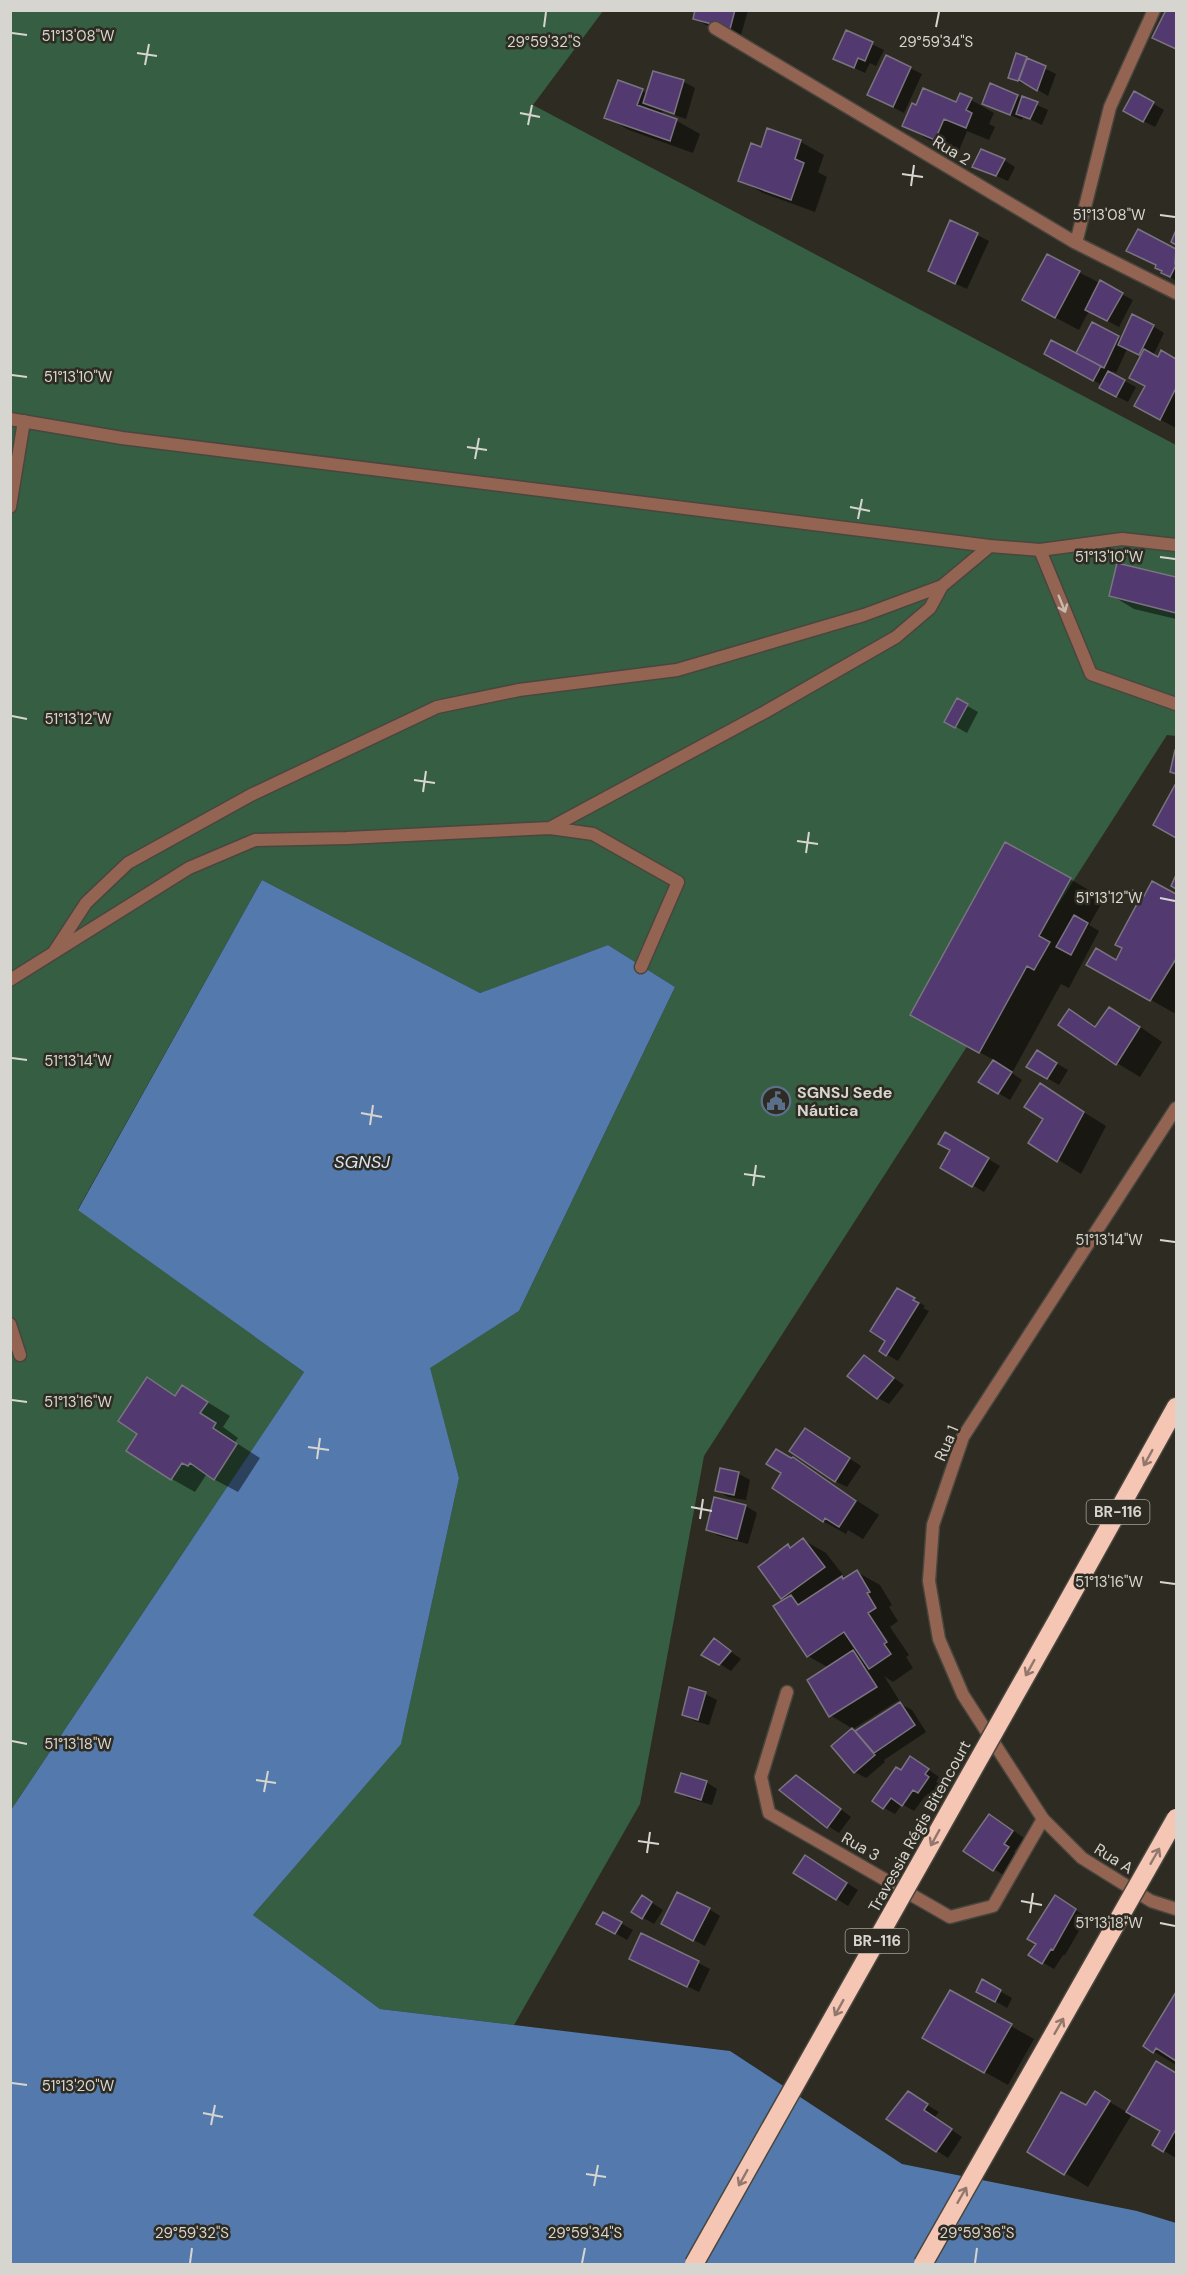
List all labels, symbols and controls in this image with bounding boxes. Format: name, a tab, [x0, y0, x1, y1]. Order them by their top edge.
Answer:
text: 51°13'08"W	[41, 26, 115, 46]
text: 29°59'32"S	[507, 32, 581, 52]
text: 29°59'34"S	[899, 32, 974, 52]
street label: Rua 2	[929, 131, 975, 170]
text: 51°13'08"W	[1072, 205, 1146, 225]
text: 51°13'10"W	[44, 367, 113, 387]
text: 51°13'10"W	[1075, 547, 1144, 567]
one-way arrow	[1057, 595, 1068, 613]
text: 51°13'12"W	[44, 709, 112, 729]
text: 51°13'12"W	[1075, 888, 1143, 908]
text: 51°13'14"W	[44, 1051, 112, 1071]
place label: SGNSJ Sede Náutica	[797, 1082, 892, 1121]
public building icon: SGNSJ Sede Náutica	[760, 1085, 792, 1117]
water label: SGNSJ	[334, 1150, 390, 1174]
text: 51°13'14"W	[1075, 1230, 1143, 1250]
text: 51°13'16"W	[44, 1392, 112, 1412]
street label: Rua 1	[930, 1422, 963, 1464]
one-way arrow	[1142, 1449, 1154, 1466]
road number: BR-116	[1086, 1500, 1150, 1524]
text: 51°13'16"W	[1075, 1572, 1143, 1592]
one-way arrow	[1024, 1659, 1036, 1676]
text: 51°13'18"W	[44, 1734, 112, 1754]
street label: Travessia Régis Bitencourt	[863, 1737, 975, 1916]
street label: Rua 3	[838, 1827, 884, 1866]
one-way arrow	[928, 1829, 940, 1846]
street label: Rua A	[1090, 1838, 1138, 1879]
one-way arrow	[1149, 1848, 1161, 1865]
text: 51°13'18"W	[1075, 1913, 1143, 1933]
road number: BR-116	[846, 1929, 908, 1953]
one-way arrow	[833, 1999, 845, 2016]
one-way arrow	[1053, 2018, 1065, 2035]
text: 51°13'20"W	[42, 2076, 115, 2096]
one-way arrow	[737, 2169, 749, 2186]
one-way arrow	[957, 2187, 969, 2204]
text: 29°59'32"S	[155, 2223, 229, 2243]
text: 29°59'34"S	[548, 2223, 623, 2243]
text: 29°59'36"S	[940, 2223, 1015, 2243]

